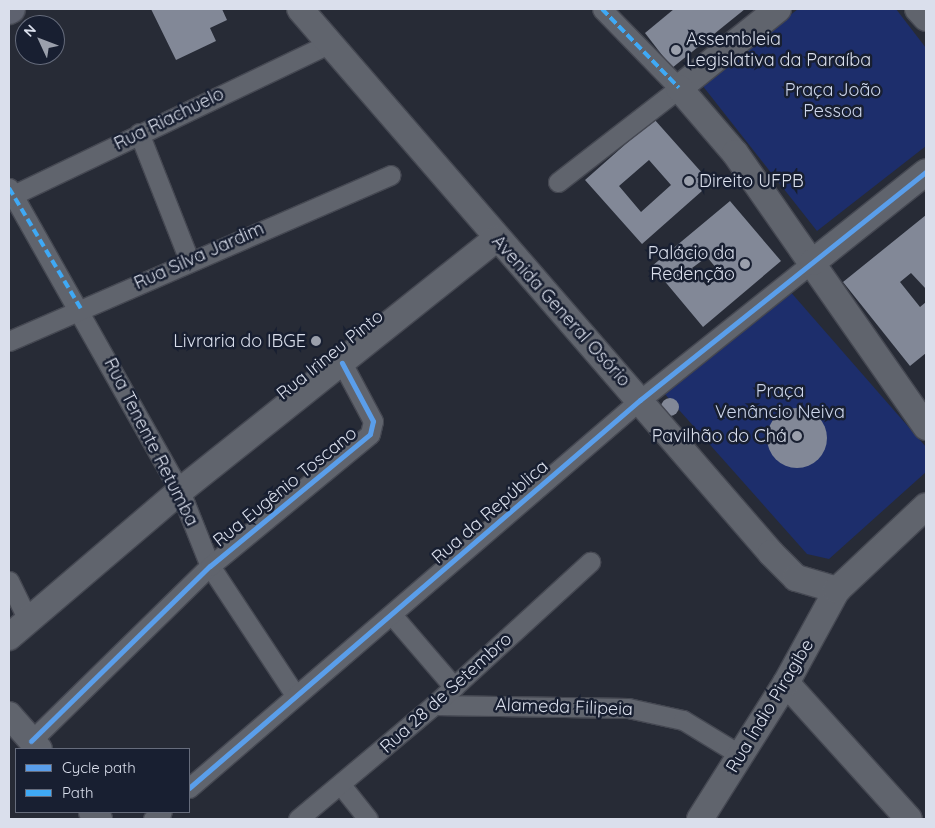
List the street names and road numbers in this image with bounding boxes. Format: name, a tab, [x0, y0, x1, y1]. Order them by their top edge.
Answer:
street label: Rua Riachuelo	[111, 83, 227, 155]
street label: Rua Silva Jardim	[131, 218, 267, 294]
street label: Avenida General Osório	[487, 231, 635, 391]
street label: Rua Irineu Pinto	[272, 305, 388, 405]
street label: Rua Tenente Retumba	[99, 354, 203, 530]
street label: Rua Eugênio Toscano	[209, 422, 361, 552]
street label: Rua da República	[427, 456, 553, 568]
street label: Rua 28 de Setembro	[376, 628, 516, 758]
street label: Rua Índio Piragibe	[722, 635, 818, 777]
street label: Alameda Filipeia	[495, 694, 633, 720]

